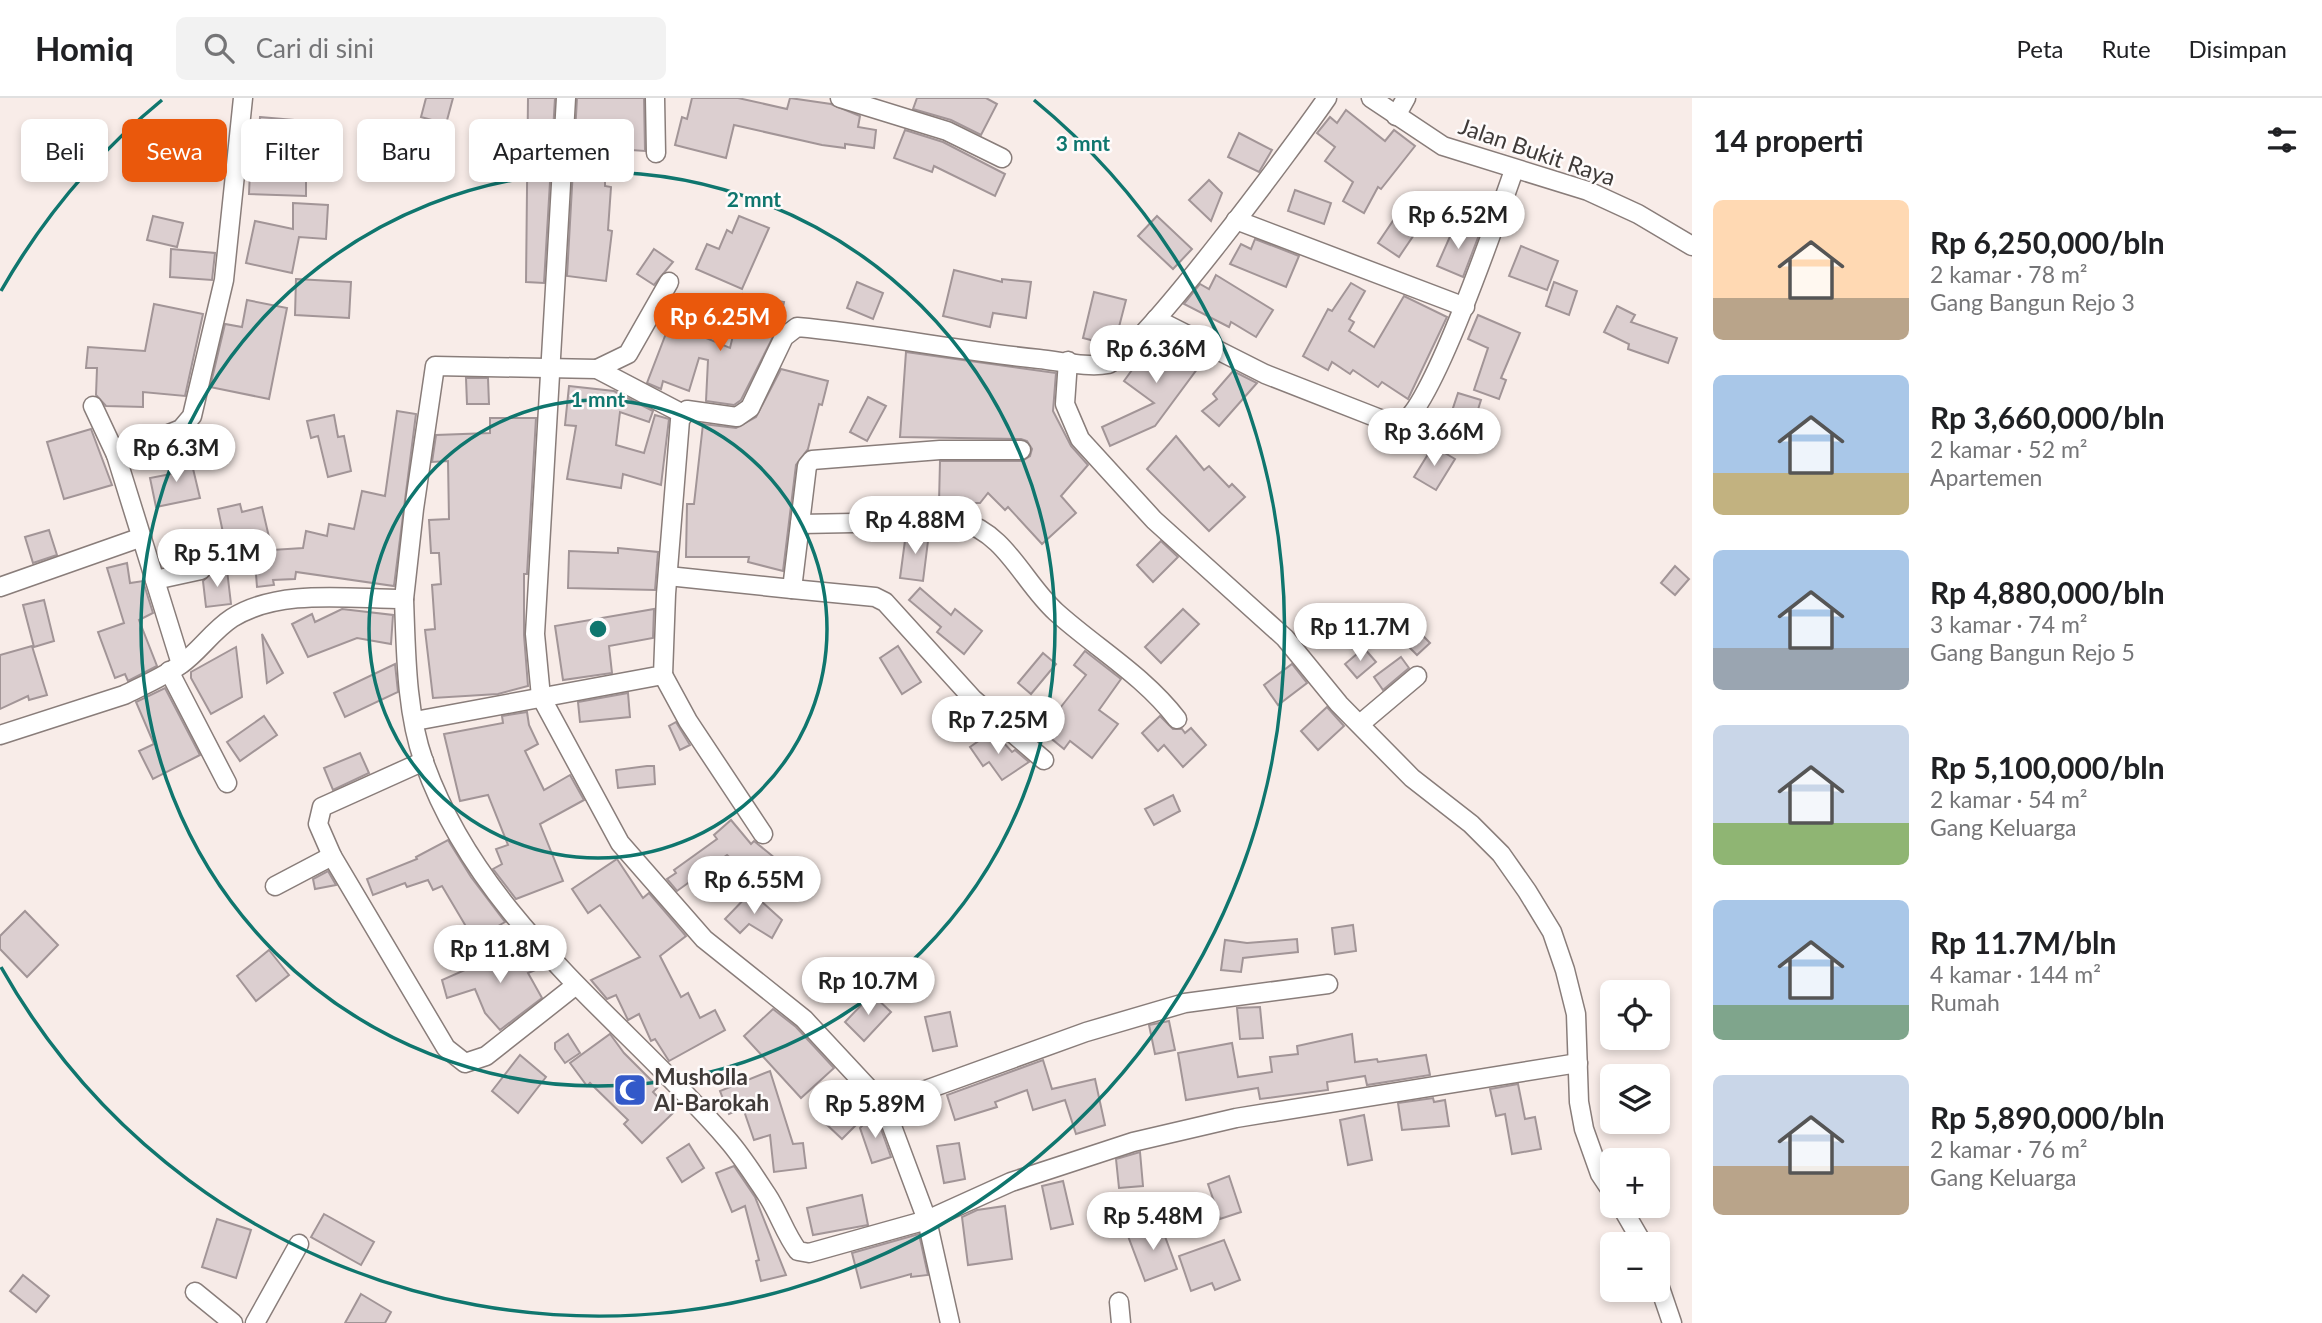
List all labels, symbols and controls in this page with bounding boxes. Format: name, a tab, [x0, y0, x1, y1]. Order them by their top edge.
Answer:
search box	[176, 17, 666, 80]
text: Homiq	[35, 28, 134, 68]
icon: search	[200, 29, 238, 67]
text: Cari di sini	[256, 32, 374, 64]
text: Peta	[2017, 34, 2063, 63]
text: Rute	[2101, 34, 2151, 63]
text: Disimpan	[2189, 34, 2287, 63]
street label: Jalan Bukit Raya	[1455, 111, 1619, 191]
chip: Beli	[21, 119, 108, 182]
chip: Sewa	[122, 119, 227, 182]
chip: Filter	[241, 119, 343, 182]
chip: Baru	[357, 119, 455, 182]
chip: Apartemen	[469, 119, 634, 182]
icon: filters	[2263, 121, 2301, 159]
text: 14 properti	[1713, 122, 1864, 158]
text: 3 mnt	[1056, 130, 1110, 155]
text: 2 mnt	[727, 186, 781, 211]
pin: Rp 6.52M	[1386, 192, 1530, 251]
text: Rp 6.52M	[1408, 200, 1508, 228]
text: Rp 6,250,000/bln	[1930, 224, 2165, 260]
icon: home	[1769, 228, 1853, 312]
text: 2 kamar · 78 m²	[1930, 260, 2088, 288]
text: Gang Bangun Rejo 3	[1930, 288, 2135, 316]
pin: Rp 6.25M	[648, 294, 792, 353]
text: Rp 6.25M	[670, 302, 770, 330]
pin: Rp 6.36M	[1084, 326, 1228, 385]
text: Rp 6.36M	[1106, 334, 1206, 362]
text: 1 mnt	[571, 386, 625, 411]
text: Rp 3,660,000/bln	[1930, 399, 2165, 435]
icon: home	[1769, 403, 1853, 487]
pin: Rp 3.66M	[1362, 408, 1506, 468]
text: Rp 3.66M	[1384, 417, 1484, 445]
pin: Rp 6.3M	[111, 424, 241, 484]
text: Rp 6.3M	[132, 433, 220, 461]
text: 2 kamar · 52 m²	[1930, 435, 2088, 463]
text: Apartemen	[1930, 463, 2042, 491]
pin: Rp 4.88M	[843, 496, 987, 556]
text: Rp 4.88M	[865, 505, 965, 533]
pin: Rp 5.1M	[152, 530, 282, 589]
text: Rp 5.1M	[173, 538, 261, 566]
text: Rp 4,880,000/bln	[1930, 574, 2165, 610]
icon: home	[1769, 578, 1853, 662]
pin: Rp 11.7M	[1288, 603, 1432, 663]
text: 3 kamar · 74 m²	[1930, 610, 2088, 638]
text: Rp 11.7M	[1310, 612, 1410, 640]
centre of rings	[586, 617, 610, 641]
text: Gang Bangun Rejo 5	[1930, 638, 2135, 666]
pin: Rp 7.25M	[926, 696, 1070, 756]
text: Rp 7.25M	[948, 705, 1048, 733]
text: Rp 5,100,000/bln	[1930, 749, 2165, 785]
icon: home	[1769, 753, 1853, 837]
text: 2 kamar · 54 m²	[1930, 785, 2088, 813]
text: Gang Keluarga	[1930, 813, 2077, 841]
pin: Rp 6.55M	[682, 856, 826, 916]
text: Rp 6.55M	[704, 865, 804, 893]
text: Rp 11.7M/bln	[1930, 924, 2116, 960]
pin: Rp 11.8M	[428, 926, 572, 985]
icon: home	[1769, 928, 1853, 1012]
text: Rp 11.8M	[450, 934, 550, 962]
pin: Rp 10.7M	[796, 958, 940, 1017]
text: 4 kamar · 144 m²	[1930, 960, 2101, 988]
text: Rp 10.7M	[818, 966, 918, 994]
map controls	[1600, 980, 1670, 1302]
button: locate	[1600, 980, 1670, 1050]
text: Rumah	[1930, 988, 2000, 1016]
place label: Musholla Al-Barokah	[653, 1062, 769, 1116]
button: layers	[1600, 1064, 1670, 1134]
mosque icon: Musholla Al-Barokah	[611, 1071, 649, 1109]
pin: Rp 5.89M	[803, 1080, 947, 1140]
text: Rp 5.89M	[825, 1089, 925, 1117]
text: Rp 5,890,000/bln	[1930, 1099, 2165, 1135]
icon: home	[1769, 1103, 1853, 1187]
text: 2 kamar · 76 m²	[1930, 1135, 2088, 1163]
button: +	[1600, 1148, 1670, 1218]
text: Gang Keluarga	[1930, 1163, 2077, 1191]
pin: Rp 5.48M	[1081, 1192, 1225, 1252]
text: Rp 5.48M	[1103, 1201, 1203, 1229]
button: −	[1600, 1232, 1670, 1302]

